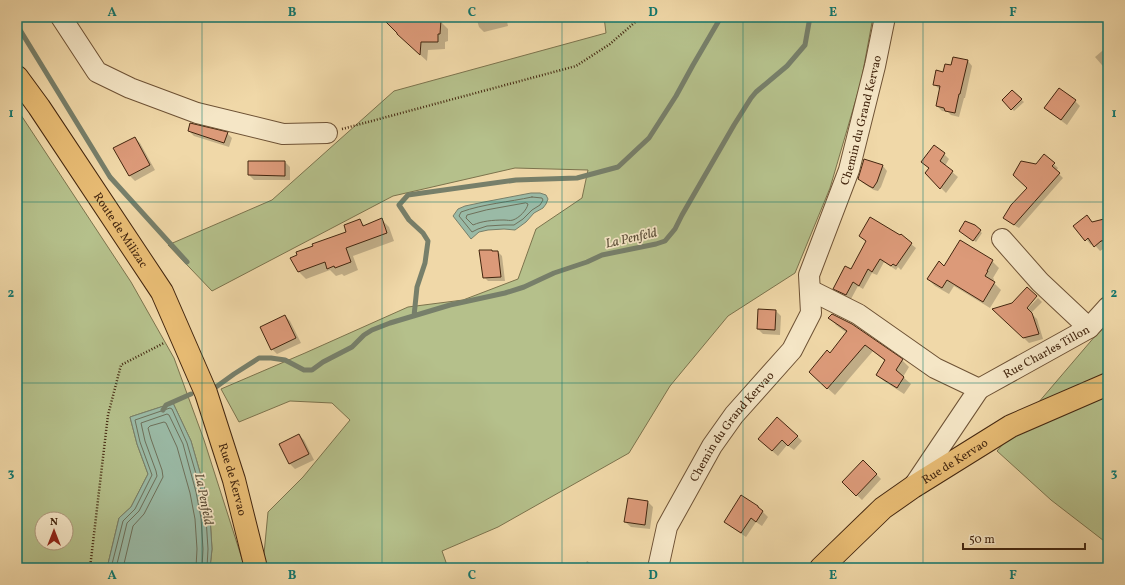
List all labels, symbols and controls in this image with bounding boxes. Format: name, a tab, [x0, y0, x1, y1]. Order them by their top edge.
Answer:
text: A	[107, 4, 117, 22]
text: B	[288, 4, 297, 22]
text: C	[468, 4, 476, 22]
text: D	[648, 4, 658, 22]
text: E	[829, 4, 837, 22]
text: F	[1009, 4, 1017, 22]
street label: Chemin du Grand Kervao	[837, 54, 886, 188]
text: 1	[8, 105, 14, 123]
text: 1	[1111, 105, 1117, 123]
street label: Route de Milizac	[89, 190, 151, 272]
water label: La Penfeld	[604, 224, 659, 254]
text: 2	[8, 285, 15, 303]
text: 2	[1111, 285, 1118, 303]
street label: Rue Charles Tillon	[1001, 322, 1093, 383]
street label: Chemin du Grand Kervao	[687, 368, 778, 485]
street label: Rue de Kervao	[919, 435, 991, 489]
street label: Rue de Kervao	[214, 441, 250, 518]
text: 3	[8, 465, 15, 483]
text: 3	[1111, 465, 1118, 483]
water label: La Penfeld	[189, 472, 217, 527]
north arrow	[34, 511, 74, 551]
text: N	[50, 515, 58, 530]
scale bar	[963, 525, 1085, 551]
text: 50 m	[969, 532, 995, 548]
text: A	[107, 567, 117, 585]
text: B	[288, 567, 297, 585]
text: C	[468, 567, 476, 585]
text: D	[648, 567, 658, 585]
text: E	[829, 567, 837, 585]
text: F	[1009, 567, 1017, 585]

